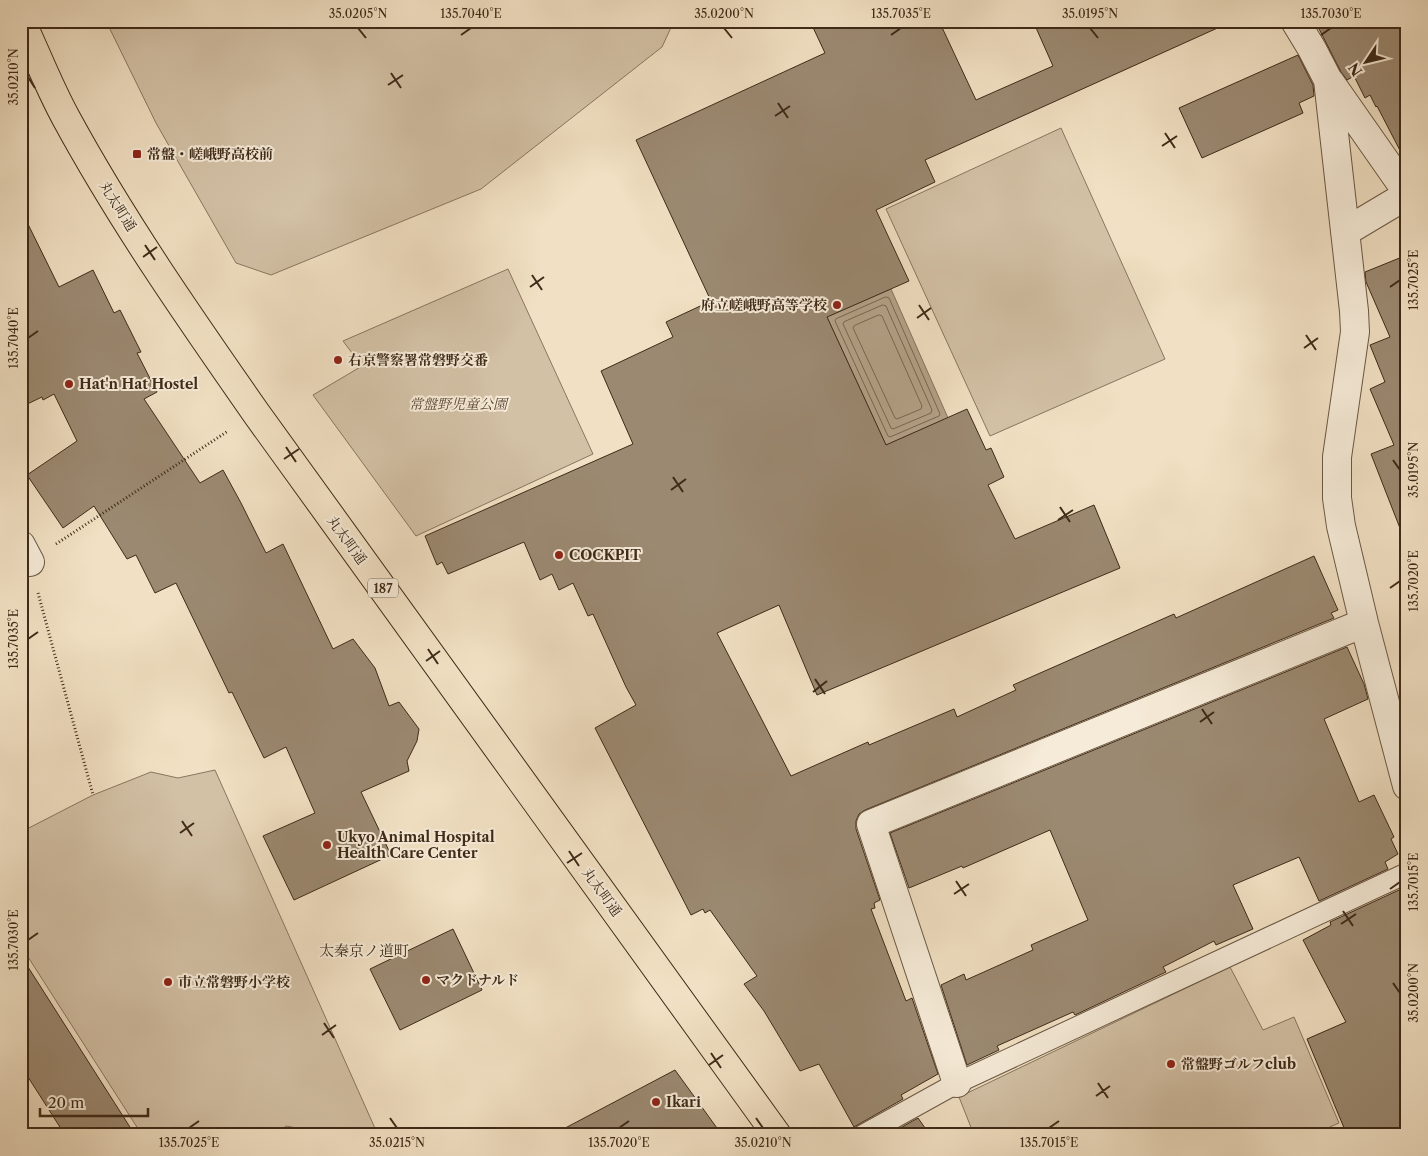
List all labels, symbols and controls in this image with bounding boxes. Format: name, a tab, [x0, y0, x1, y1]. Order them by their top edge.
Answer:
text: 35.0205°N	[329, 6, 387, 21]
text: 135.7040°E	[440, 6, 502, 21]
text: 35.0200°N	[694, 6, 754, 21]
text: 135.7035°E	[871, 6, 931, 21]
text: 35.0195°N	[1062, 6, 1118, 21]
text: 135.7030°E	[1300, 6, 1362, 21]
north arrow	[1340, 38, 1390, 88]
text: 35.0210°N	[6, 48, 21, 106]
text: N	[1344, 59, 1366, 80]
place label: 常盤・嵯峨野高校前	[147, 145, 273, 163]
marker: 常盤・嵯峨野高校前	[131, 148, 143, 160]
street label: 丸太町通	[96, 177, 140, 235]
text: 135.7025°E	[1406, 250, 1421, 310]
place label: 府立嵯峨野高等学校	[701, 296, 827, 314]
marker: 府立嵯峨野高等学校	[831, 299, 843, 311]
text: 135.7040°E	[6, 307, 21, 369]
place label: 右京警察署常磐野交番	[348, 351, 488, 369]
marker: 右京警察署常磐野交番	[332, 354, 344, 366]
place label: Hat'n Hat Hostel	[79, 375, 198, 393]
marker: Hat'n Hat Hostel	[63, 378, 75, 390]
park label: 常盤野児童公園	[409, 395, 509, 413]
text: 35.0195°N	[1406, 442, 1421, 498]
street label: 丸太町通	[323, 512, 371, 568]
place label: COCKPIT	[569, 546, 641, 564]
marker: COCKPIT	[553, 549, 565, 561]
text: 135.7020°E	[1406, 550, 1421, 612]
road number: 187	[368, 578, 398, 598]
text: 135.7035°E	[6, 609, 21, 669]
place label: Ukyo Animal Hospital Health Care Center	[337, 828, 495, 862]
marker: Ukyo Animal Hospital Health Care Center	[321, 839, 333, 851]
text: 135.7015°E	[1406, 853, 1421, 911]
street label: 丸太町通	[578, 864, 626, 920]
text: 135.7030°E	[6, 909, 21, 971]
district label: 太秦京ノ道町	[319, 941, 409, 960]
text: 35.0200°N	[1406, 963, 1421, 1023]
place label: マクドナルド	[436, 971, 519, 989]
place label: 市立常磐野小学校	[178, 973, 290, 991]
marker: マクドナルド	[420, 974, 432, 986]
marker: 市立常磐野小学校	[162, 976, 174, 988]
place label: 常盤野ゴルフclub	[1181, 1055, 1296, 1073]
marker: 常盤野ゴルフclub	[1165, 1058, 1177, 1070]
scale bar	[40, 1086, 148, 1118]
text: 20 m	[48, 1093, 84, 1112]
place label: Ikari	[666, 1093, 701, 1111]
marker: Ikari	[650, 1096, 662, 1108]
text: 135.7025°E	[159, 1135, 219, 1150]
text: 35.0215°N	[369, 1135, 425, 1150]
text: 135.7020°E	[588, 1135, 650, 1150]
text: 35.0210°N	[734, 1135, 792, 1150]
text: 135.7015°E	[1020, 1135, 1078, 1150]

